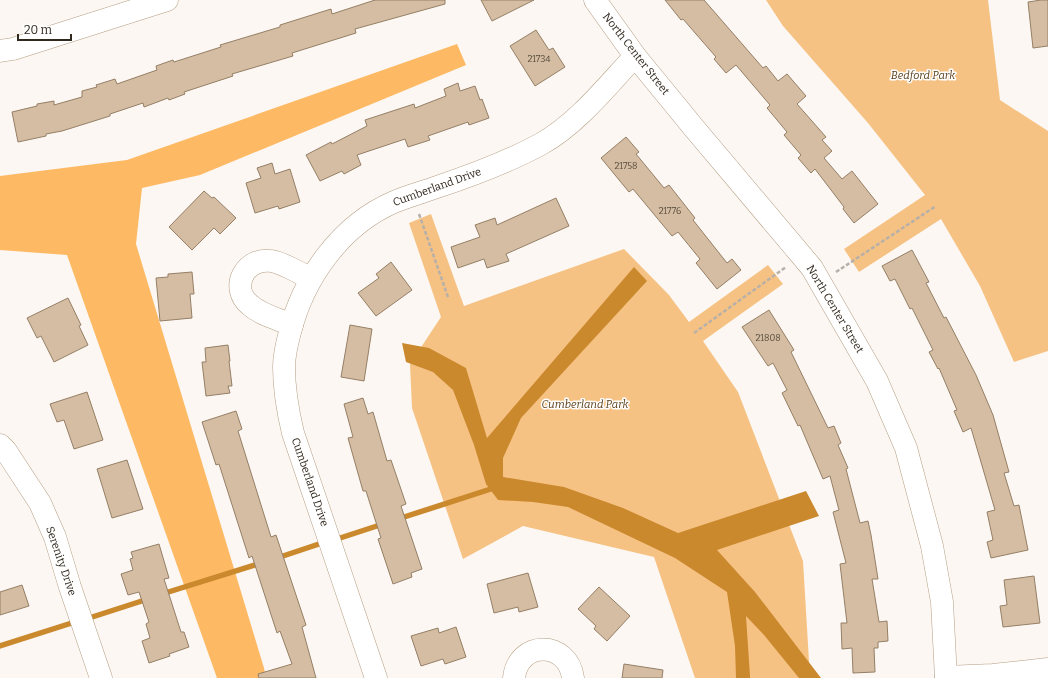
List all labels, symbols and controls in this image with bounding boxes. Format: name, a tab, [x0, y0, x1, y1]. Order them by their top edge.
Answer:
street label: North Center Street	[600, 10, 672, 98]
scale bar	[18, 16, 71, 42]
text: 20 m	[24, 23, 53, 37]
house number: 21734	[527, 54, 551, 64]
park label: Bedford Park	[891, 69, 956, 82]
house number: 21758	[614, 161, 638, 171]
street label: Cumberland Drive	[391, 165, 483, 209]
house number: 21776	[659, 206, 681, 216]
street label: North Center Street	[804, 263, 866, 355]
house number: 21808	[755, 333, 781, 343]
park label: Cumberland Park	[541, 398, 630, 411]
street label: Cumberland Drive	[289, 436, 331, 528]
street label: Serenity Drive	[43, 525, 79, 597]

